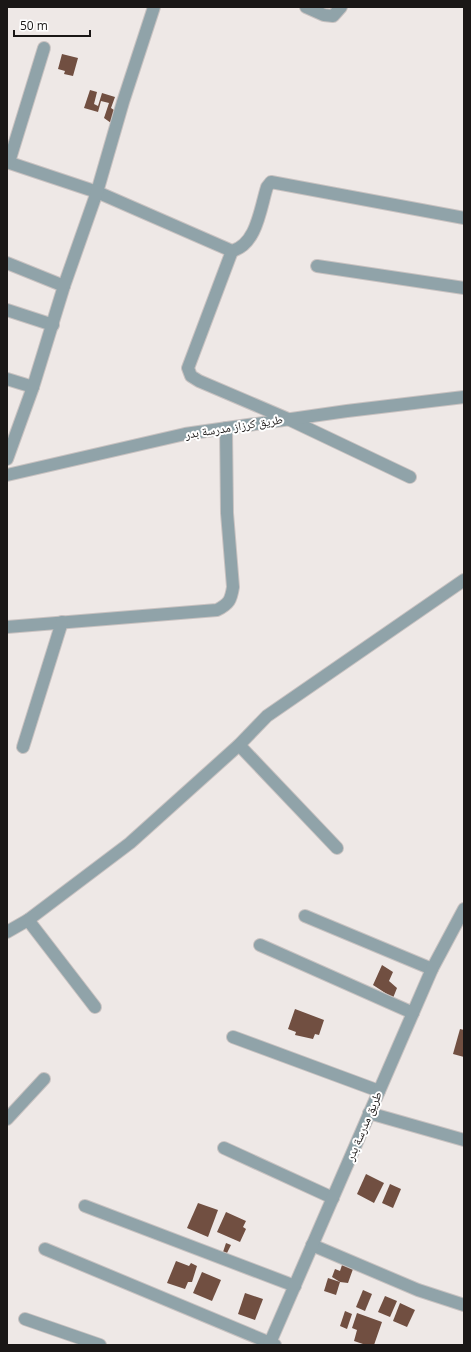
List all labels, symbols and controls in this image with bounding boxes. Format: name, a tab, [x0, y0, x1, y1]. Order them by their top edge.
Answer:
scale bar	[14, 12, 90, 38]
text: 50 m	[20, 17, 48, 34]
street label: طريق كرزاز مدرسة بدر	[183, 410, 284, 443]
street label: طريق مدرسة بدر	[341, 1089, 386, 1164]

